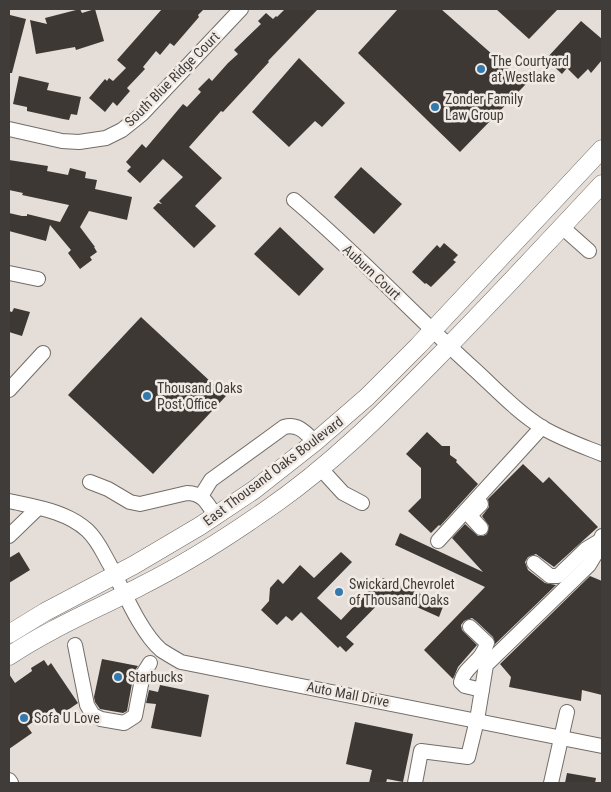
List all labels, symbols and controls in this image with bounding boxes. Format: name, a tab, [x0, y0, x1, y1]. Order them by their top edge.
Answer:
street label: South Blue Ridge Court	[121, 28, 223, 130]
place label: The Courtyard at Westlake	[491, 53, 569, 85]
marker: The Courtyard at Westlake	[475, 63, 487, 75]
place label: Zonder Family Law Group	[445, 91, 523, 123]
marker: Zonder Family Law Group	[429, 101, 441, 113]
street label: Auburn Court	[340, 241, 404, 303]
place label: Thousand Oaks Post Office	[157, 380, 243, 412]
marker: Thousand Oaks Post Office	[141, 390, 153, 402]
street label: East Thousand Oaks Boulevard	[200, 413, 346, 529]
place label: Swickard Chevrolet of Thousand Oaks	[349, 576, 455, 608]
marker: Swickard Chevrolet of Thousand Oaks	[333, 586, 345, 598]
place label: Starbucks	[128, 669, 183, 685]
marker: Starbucks	[112, 671, 124, 683]
street label: Auto Mall Drive	[305, 678, 391, 710]
place label: Sofa U Love	[34, 710, 100, 726]
marker: Sofa U Love	[18, 712, 30, 724]

